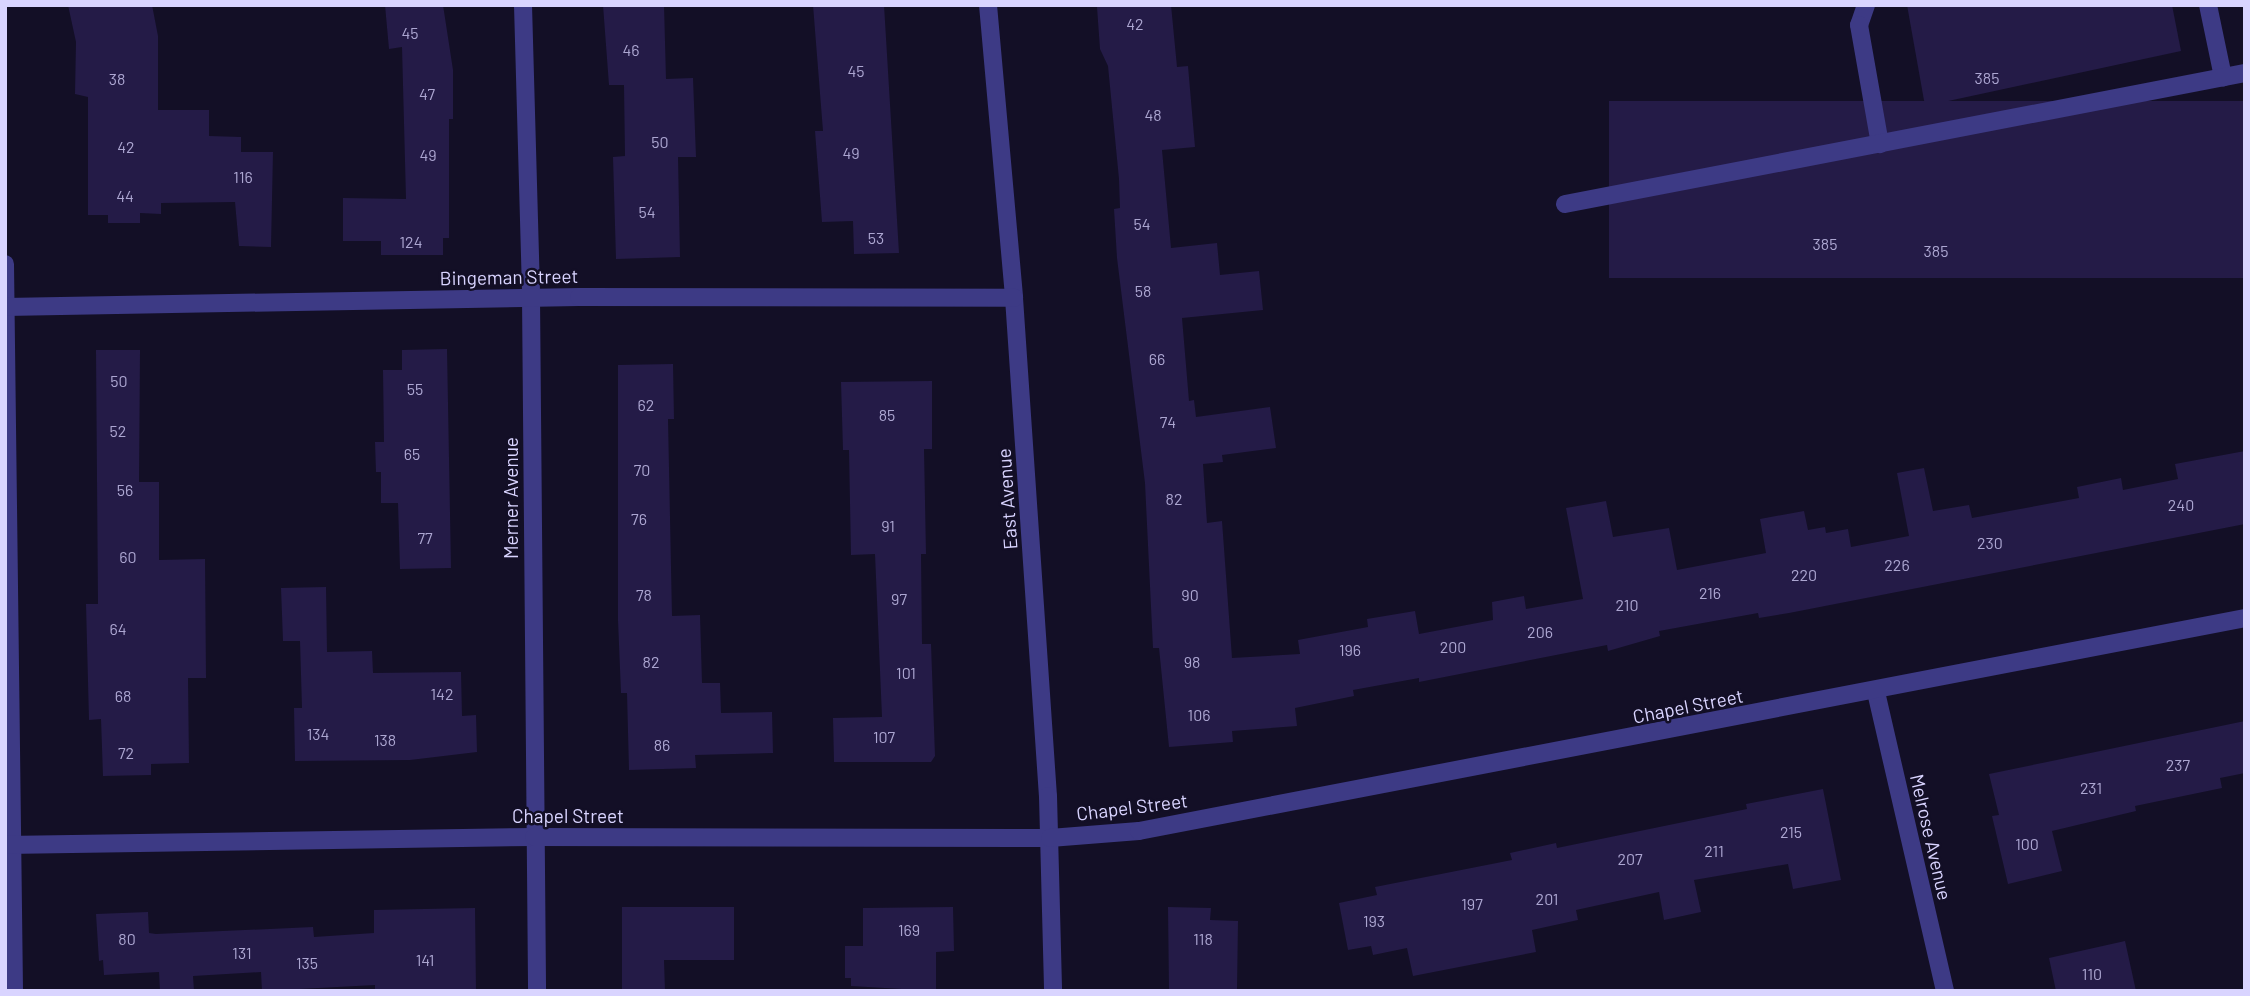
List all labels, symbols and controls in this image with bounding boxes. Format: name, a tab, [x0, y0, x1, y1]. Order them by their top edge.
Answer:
house number: 42	[1126, 14, 1144, 34]
house number: 45	[401, 23, 419, 43]
house number: 46	[622, 40, 640, 60]
house number: 45	[847, 61, 865, 81]
house number: 385	[1975, 68, 1999, 88]
house number: 38	[109, 69, 125, 89]
house number: 47	[419, 84, 435, 104]
house number: 48	[1144, 105, 1162, 125]
house number: 50	[651, 132, 669, 152]
house number: 42	[117, 137, 135, 157]
house number: 49	[842, 143, 860, 163]
house number: 49	[419, 145, 437, 165]
house number: 116	[233, 167, 253, 187]
house number: 44	[116, 186, 134, 206]
house number: 54	[638, 202, 656, 222]
house number: 54	[1133, 214, 1151, 234]
house number: 53	[868, 228, 884, 248]
house number: 124	[400, 232, 422, 252]
house number: 385	[1813, 234, 1837, 254]
house number: 385	[1924, 241, 1948, 261]
street label: Bingeman Street	[439, 264, 579, 290]
house number: 58	[1135, 281, 1151, 301]
house number: 66	[1149, 349, 1165, 369]
house number: 50	[110, 371, 128, 391]
house number: 55	[407, 379, 423, 399]
house number: 62	[638, 395, 654, 415]
house number: 85	[879, 405, 895, 425]
house number: 74	[1160, 412, 1176, 432]
house number: 52	[110, 421, 126, 441]
street label: Merner Avenue	[500, 437, 522, 559]
house number: 65	[404, 444, 420, 464]
street label: East Avenue	[992, 448, 1022, 550]
house number: 70	[634, 460, 650, 480]
house number: 56	[117, 480, 133, 500]
house number: 82	[1166, 489, 1182, 509]
house number: 240	[2168, 495, 2194, 515]
house number: 76	[631, 509, 647, 529]
house number: 91	[881, 516, 895, 536]
house number: 77	[417, 528, 433, 548]
house number: 230	[1977, 533, 2003, 553]
house number: 60	[119, 547, 137, 567]
house number: 226	[1884, 555, 1910, 575]
house number: 220	[1791, 565, 1817, 585]
house number: 216	[1699, 583, 1721, 603]
house number: 78	[636, 585, 652, 605]
house number: 90	[1181, 585, 1199, 605]
house number: 97	[891, 589, 907, 609]
house number: 210	[1616, 595, 1638, 615]
house number: 64	[109, 619, 127, 639]
house number: 206	[1527, 622, 1553, 642]
house number: 200	[1440, 637, 1466, 657]
house number: 196	[1339, 640, 1361, 660]
house number: 82	[643, 652, 659, 672]
house number: 98	[1184, 652, 1200, 672]
house number: 101	[896, 663, 916, 683]
house number: 142	[431, 684, 453, 704]
street label: Chapel Street	[1631, 684, 1745, 728]
house number: 68	[115, 686, 131, 706]
house number: 106	[1188, 705, 1210, 725]
house number: 134	[307, 724, 329, 744]
house number: 107	[873, 727, 895, 747]
house number: 138	[374, 730, 396, 750]
house number: 86	[654, 735, 670, 755]
house number: 72	[118, 743, 134, 763]
house number: 237	[2166, 755, 2190, 775]
street label: Melrose Avenue	[1905, 772, 1957, 902]
house number: 231	[2080, 778, 2102, 798]
street label: Chapel Street	[1075, 789, 1189, 825]
street label: Chapel Street	[512, 805, 624, 827]
house number: 215	[1780, 822, 1802, 842]
house number: 100	[2015, 834, 2039, 854]
house number: 211	[1704, 841, 1724, 861]
house number: 207	[1617, 849, 1643, 869]
house number: 201	[1536, 889, 1558, 909]
house number: 197	[1461, 894, 1483, 914]
house number: 193	[1363, 911, 1385, 931]
house number: 169	[898, 920, 920, 940]
house number: 80	[118, 929, 136, 949]
house number: 118	[1193, 929, 1213, 949]
house number: 131	[232, 943, 252, 963]
house number: 141	[416, 950, 434, 970]
house number: 135	[296, 953, 318, 973]
house number: 110	[2082, 964, 2102, 984]

